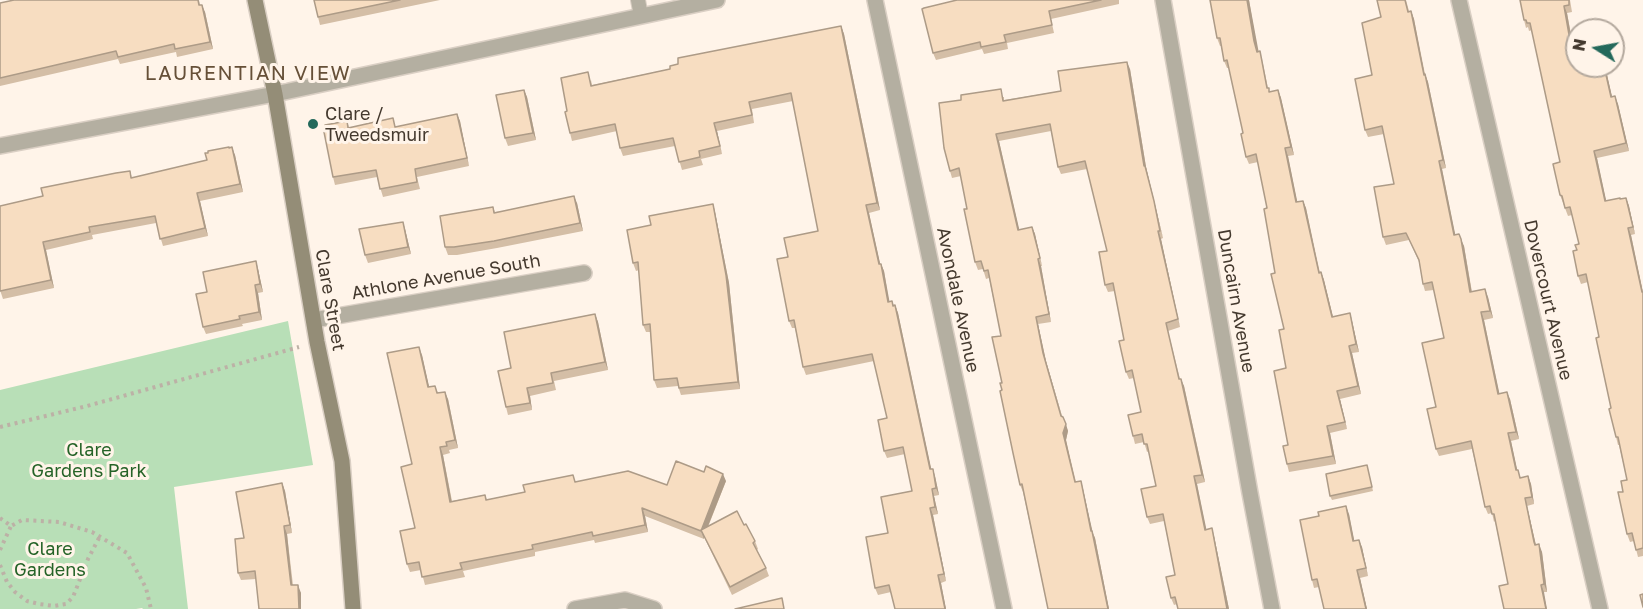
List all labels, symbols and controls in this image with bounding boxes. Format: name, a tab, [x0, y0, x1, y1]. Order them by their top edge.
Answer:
north arrow	[1565, 18, 1625, 78]
text: N	[1568, 37, 1590, 53]
district label: LAURENTIAN VIEW	[145, 62, 351, 86]
place label: Clare / Tweedsmuir	[325, 103, 429, 146]
marker: Clare / Tweedsmuir	[306, 117, 320, 131]
street label: Dovercourt Avenue	[1519, 218, 1577, 382]
street label: Avondale Avenue	[932, 225, 984, 375]
street label: Duncairn Avenue	[1213, 227, 1259, 375]
street label: Clare Street	[310, 247, 350, 353]
street label: Athlone Avenue South	[350, 250, 542, 304]
park label: Clare Gardens Park	[31, 439, 147, 482]
park label: Clare Gardens	[14, 538, 86, 580]

